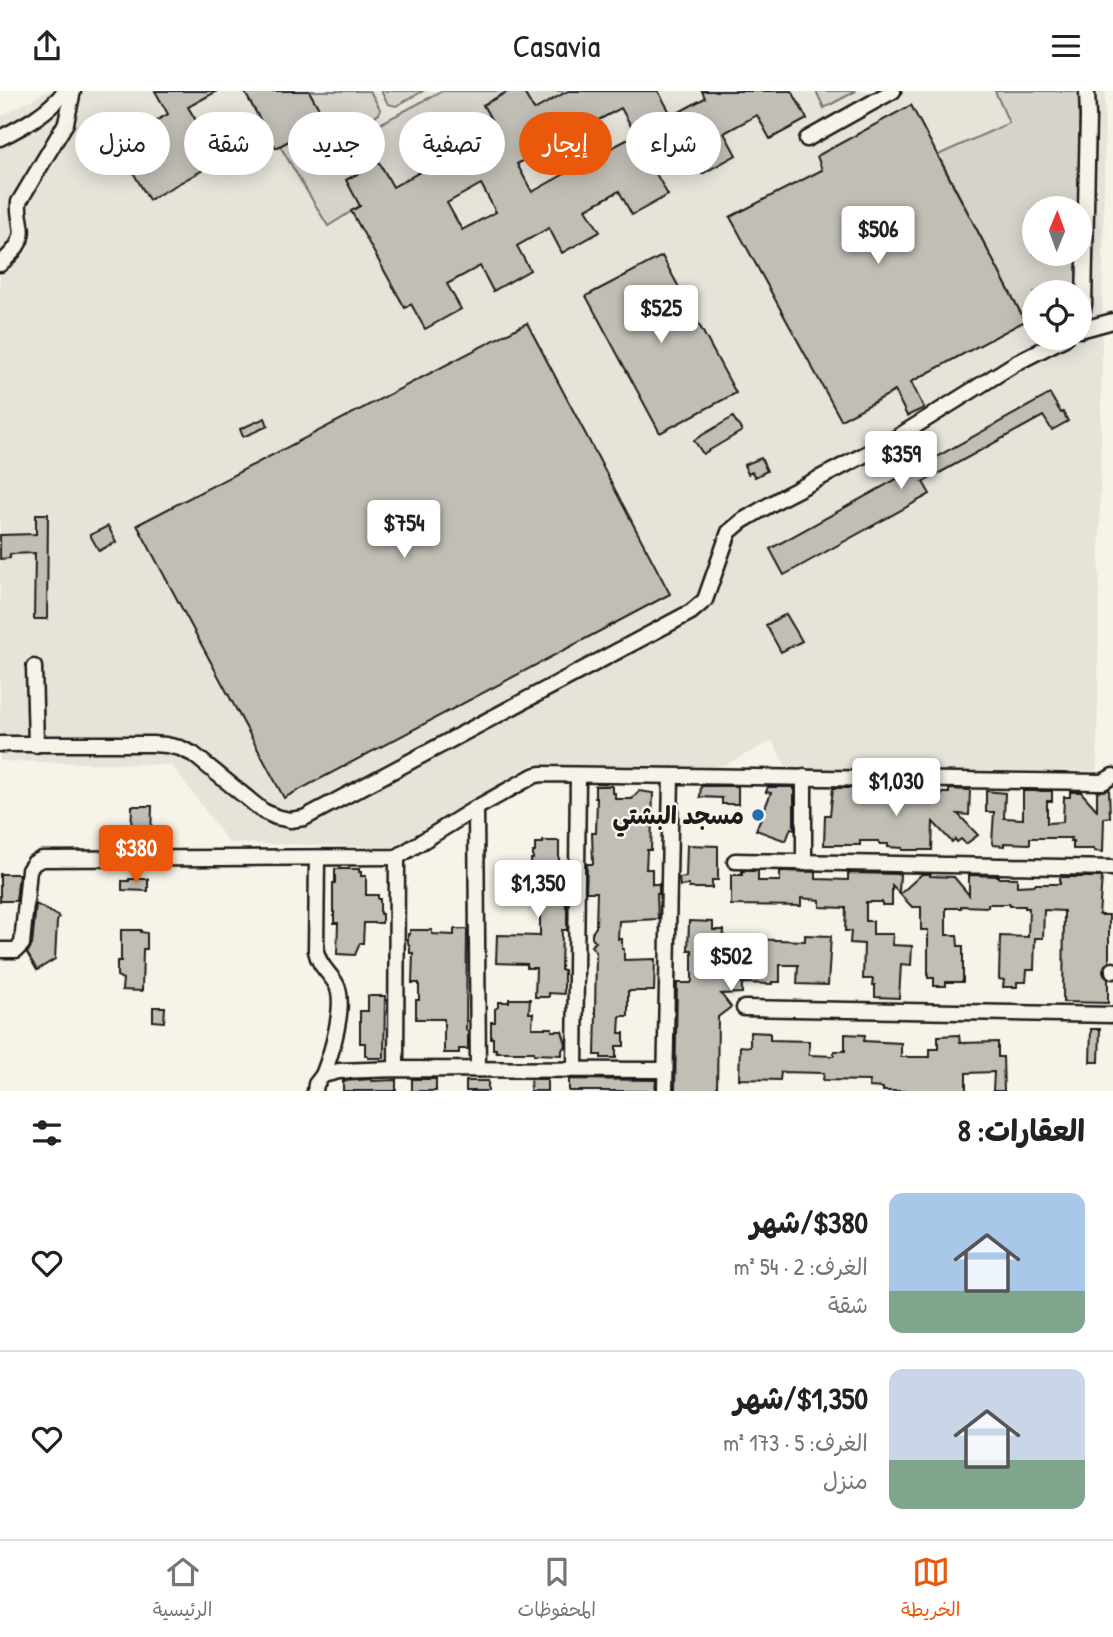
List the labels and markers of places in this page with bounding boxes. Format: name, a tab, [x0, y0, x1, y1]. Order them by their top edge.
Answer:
pin: $506	[837, 207, 919, 266]
pin: $525	[620, 285, 702, 345]
pin: $359	[860, 431, 942, 491]
pin: $754	[363, 501, 445, 560]
pin: $1,030	[839, 759, 953, 818]
place label: مسجد البشتي	[613, 799, 744, 837]
marker: مسجد البشتي	[750, 807, 766, 823]
pin: $380	[95, 825, 177, 885]
pin: $1,350	[481, 861, 595, 920]
pin: $502	[690, 933, 772, 993]

